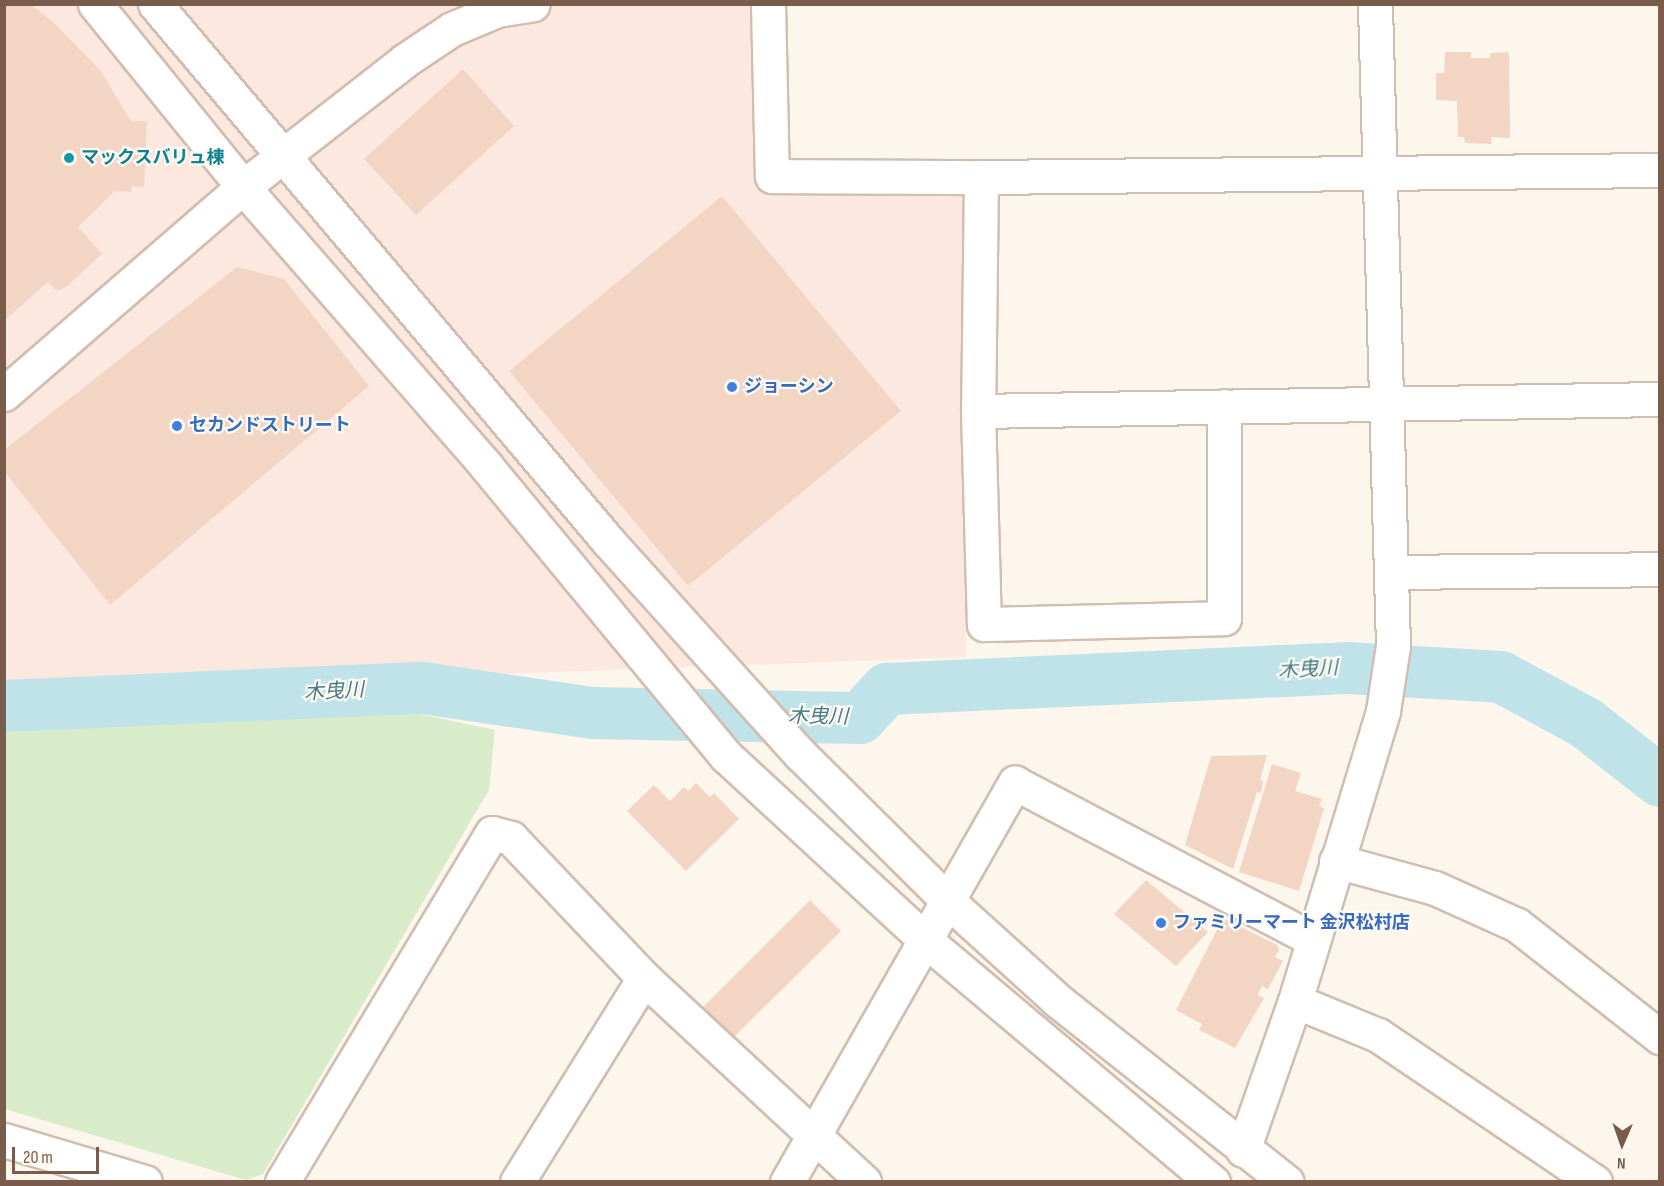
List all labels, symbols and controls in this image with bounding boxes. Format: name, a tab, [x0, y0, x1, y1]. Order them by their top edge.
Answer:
place label: マックスバリュ棟	[81, 147, 225, 169]
marker: マックスバリュ棟	[62, 151, 76, 165]
place label: ジョーシン	[744, 376, 834, 398]
marker: ジョーシン	[725, 380, 739, 394]
place label: セカンドストリート	[189, 415, 351, 437]
marker: セカンドストリート	[170, 419, 184, 433]
water label: 木曳川	[1277, 656, 1339, 684]
water label: 木曳川	[303, 678, 365, 706]
water label: 木曳川	[788, 704, 848, 730]
place label: ファミリーマート 金沢松村店	[1173, 912, 1410, 934]
marker: ファミリーマート 金沢松村店	[1154, 916, 1168, 930]
north arrow	[1592, 1114, 1652, 1174]
scale bar	[15, 1135, 102, 1173]
text: 20 m	[23, 1147, 53, 1168]
text: N	[1617, 1153, 1626, 1172]

